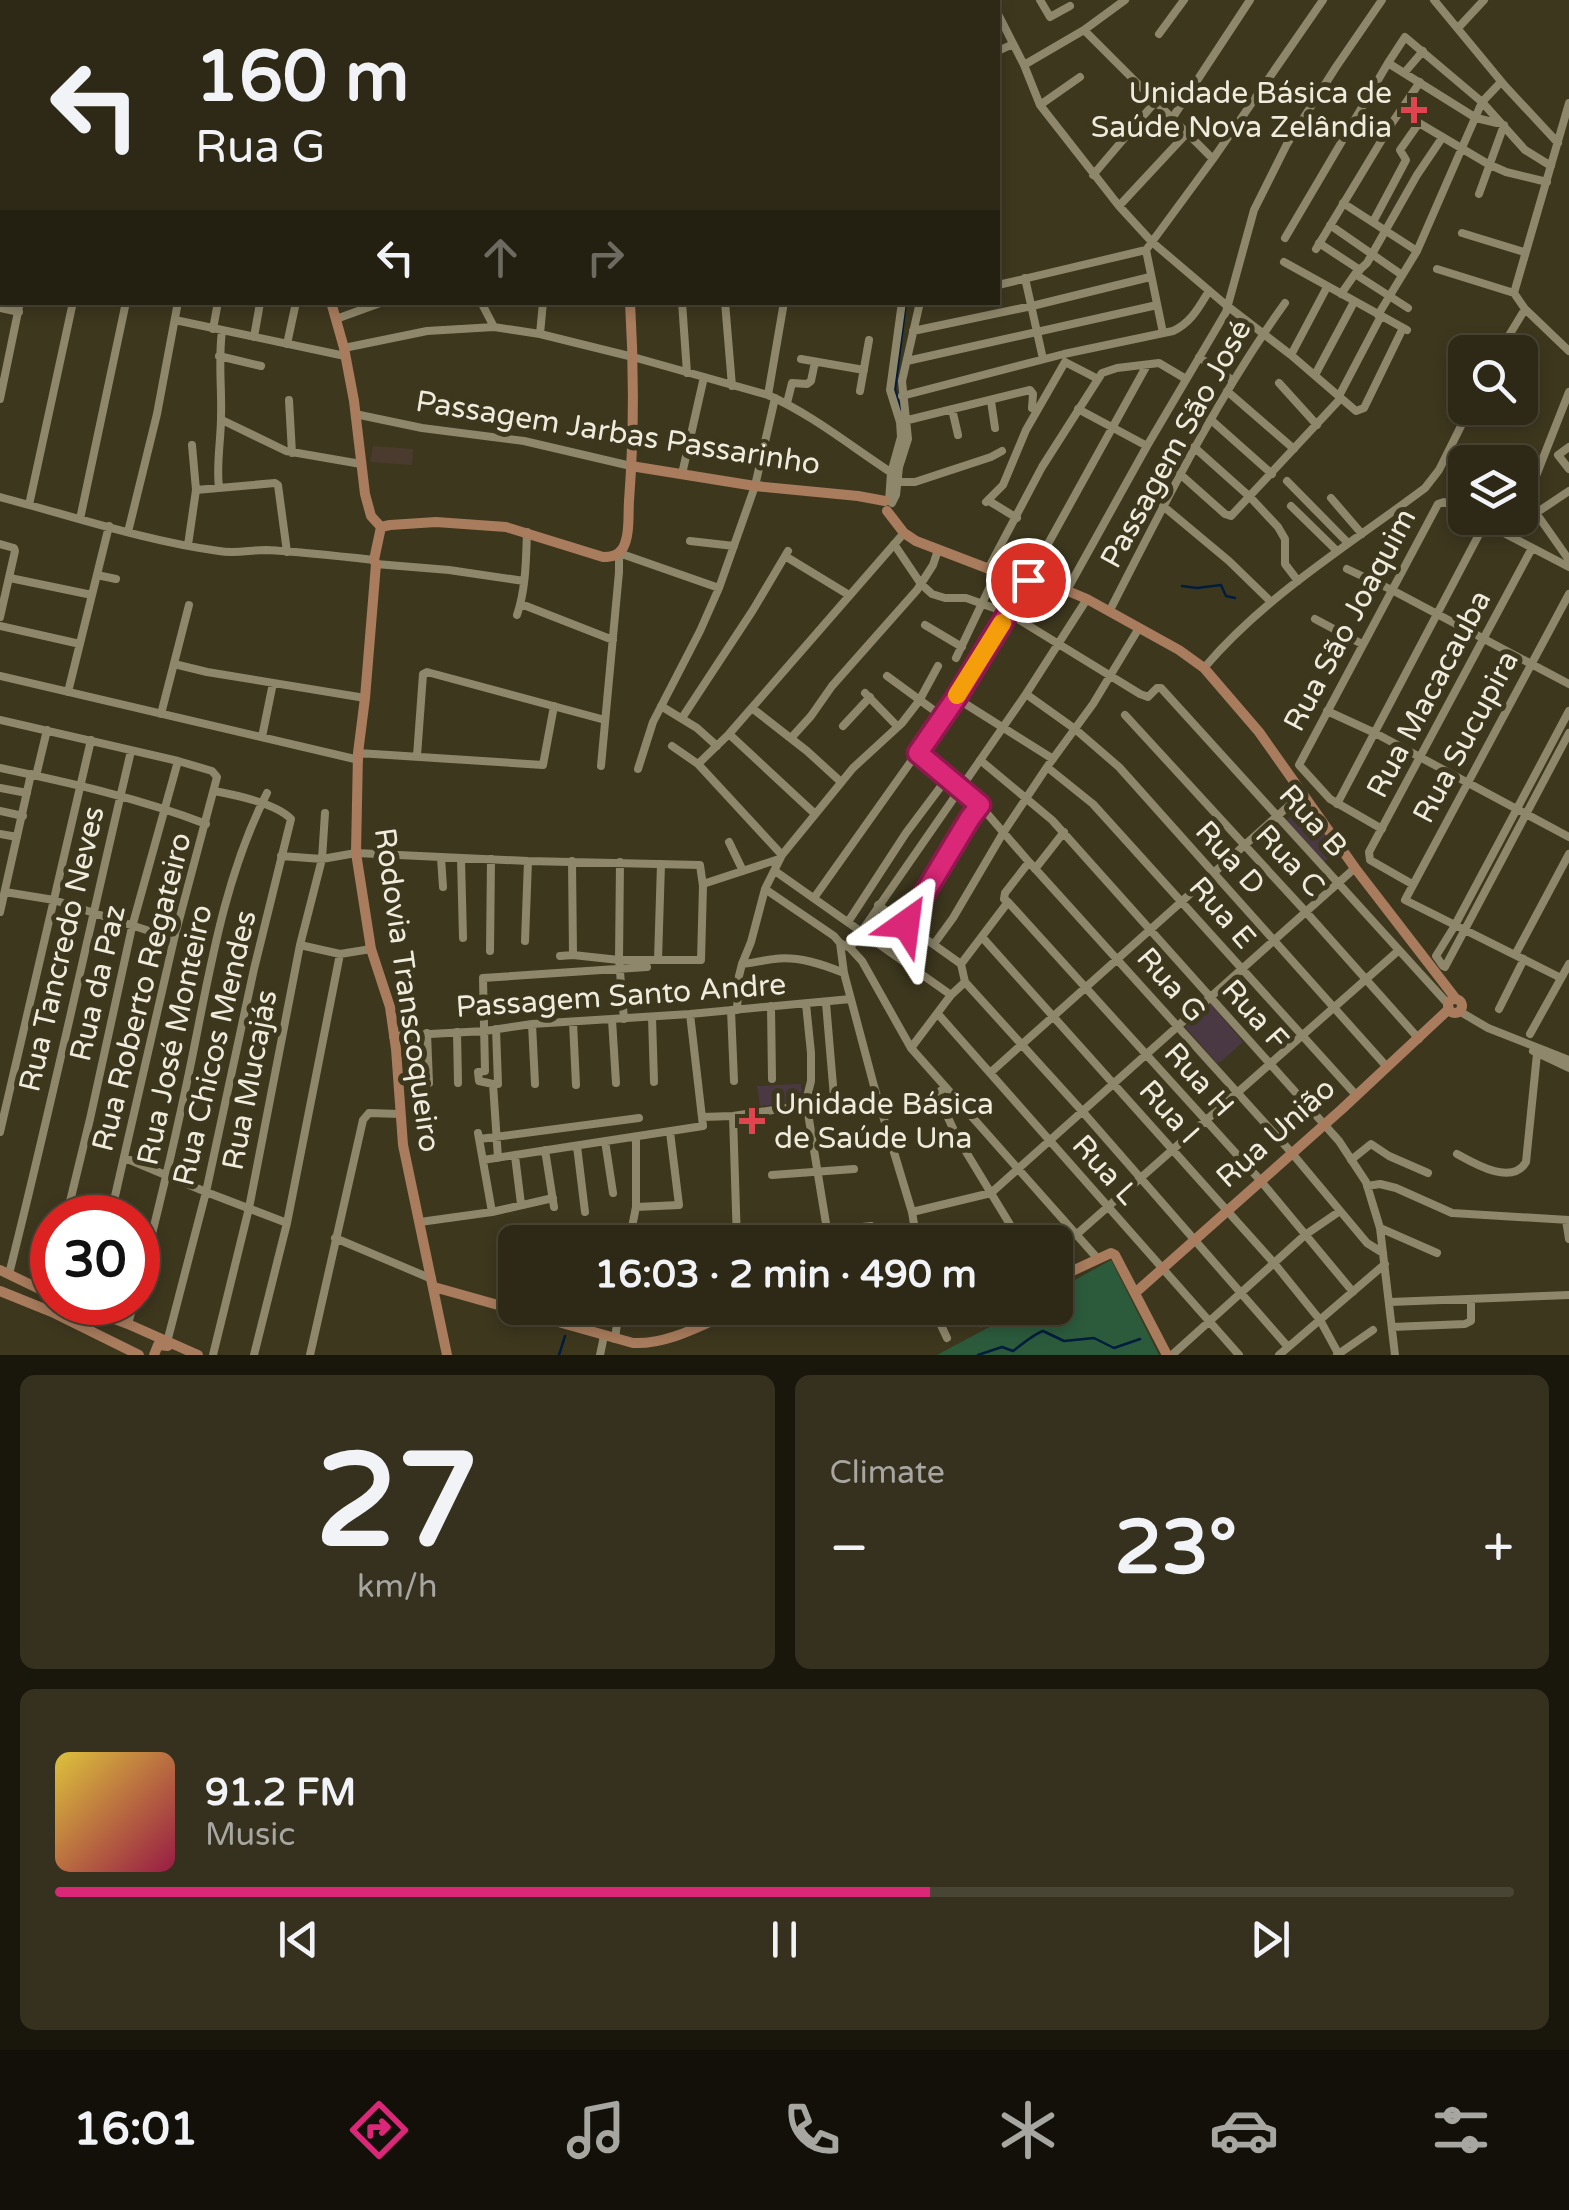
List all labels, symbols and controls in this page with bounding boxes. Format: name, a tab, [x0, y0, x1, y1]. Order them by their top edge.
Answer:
text: 160 m	[195, 36, 409, 120]
icon: left	[30, 40, 160, 170]
place label: Unidade Básica de Saúde Nova Zelândia	[1091, 75, 1392, 146]
marker: Unidade Básica de Saúde Nova Zelândia	[1401, 97, 1427, 123]
text: Rua G	[195, 121, 326, 175]
icon: left	[368, 230, 423, 285]
icon: ahead	[473, 230, 528, 285]
icon: right	[578, 230, 633, 285]
street label: Passagem São José	[1092, 313, 1260, 575]
map controls	[1448, 335, 1538, 535]
button: search	[1448, 335, 1538, 425]
street label: Passagem Jarbas Passarinho	[413, 383, 823, 483]
button: layers	[1448, 445, 1538, 535]
street label: Rua São Joaquim	[1276, 502, 1424, 738]
pin	[986, 538, 1071, 623]
icon: arrive	[1001, 553, 1056, 608]
street label: Rua Macacauba	[1359, 584, 1499, 804]
street label: Rua Sucupira	[1405, 645, 1527, 829]
street label: Rua B	[1271, 777, 1355, 865]
street label: Rua Tancredo Neves	[11, 803, 113, 1095]
street label: Rua D	[1187, 813, 1273, 903]
street label: Rua C	[1247, 817, 1333, 905]
street label: Rodovia Transcoqueiro	[366, 825, 448, 1155]
street label: Rua Roberto Regateiro	[84, 829, 200, 1155]
street label: Rua E	[1181, 869, 1263, 957]
position arrow	[854, 872, 958, 976]
street label: Rua da Paz	[62, 901, 134, 1065]
street label: Rua José Monteiro	[129, 901, 221, 1169]
street label: Rua Chicos Mendes	[165, 907, 265, 1189]
street label: Rua G	[1128, 940, 1214, 1030]
street label: Passagem Santo Andre	[455, 966, 787, 1026]
street label: Rua F	[1214, 972, 1296, 1058]
street label: Rua Mucajás	[214, 987, 286, 1173]
street label: Rua H	[1156, 1035, 1242, 1125]
street label: Rua União	[1209, 1070, 1343, 1196]
street label: Rua I	[1131, 1073, 1207, 1151]
place label: Unidade Básica de Saúde Una	[774, 1086, 994, 1157]
marker: Unidade Básica de Saúde Una	[739, 1108, 765, 1134]
street label: Rua L	[1064, 1127, 1146, 1213]
speed limit sign: 30	[30, 1195, 160, 1325]
text: 16:03 · 2 min · 490 m	[594, 1252, 977, 1298]
text: 27	[316, 1425, 479, 1581]
text: Climate	[830, 1454, 945, 1492]
text: 23°	[1115, 1503, 1237, 1593]
text: −	[830, 1516, 869, 1582]
text: +	[1483, 1516, 1514, 1582]
text: km/h	[357, 1568, 437, 1606]
text: 91.2 FM	[205, 1770, 356, 1816]
text: Music	[205, 1816, 295, 1854]
icon: previous	[271, 1912, 326, 1967]
icon: pause	[757, 1912, 812, 1967]
icon: next	[1243, 1912, 1298, 1967]
icon: directions	[344, 2095, 414, 2165]
icon: music	[561, 2095, 631, 2165]
icon: phone	[777, 2095, 847, 2165]
icon: climate	[993, 2095, 1063, 2165]
icon: car	[1209, 2095, 1279, 2165]
icon: filters	[1426, 2095, 1496, 2165]
text: 16:01	[73, 2103, 198, 2157]

